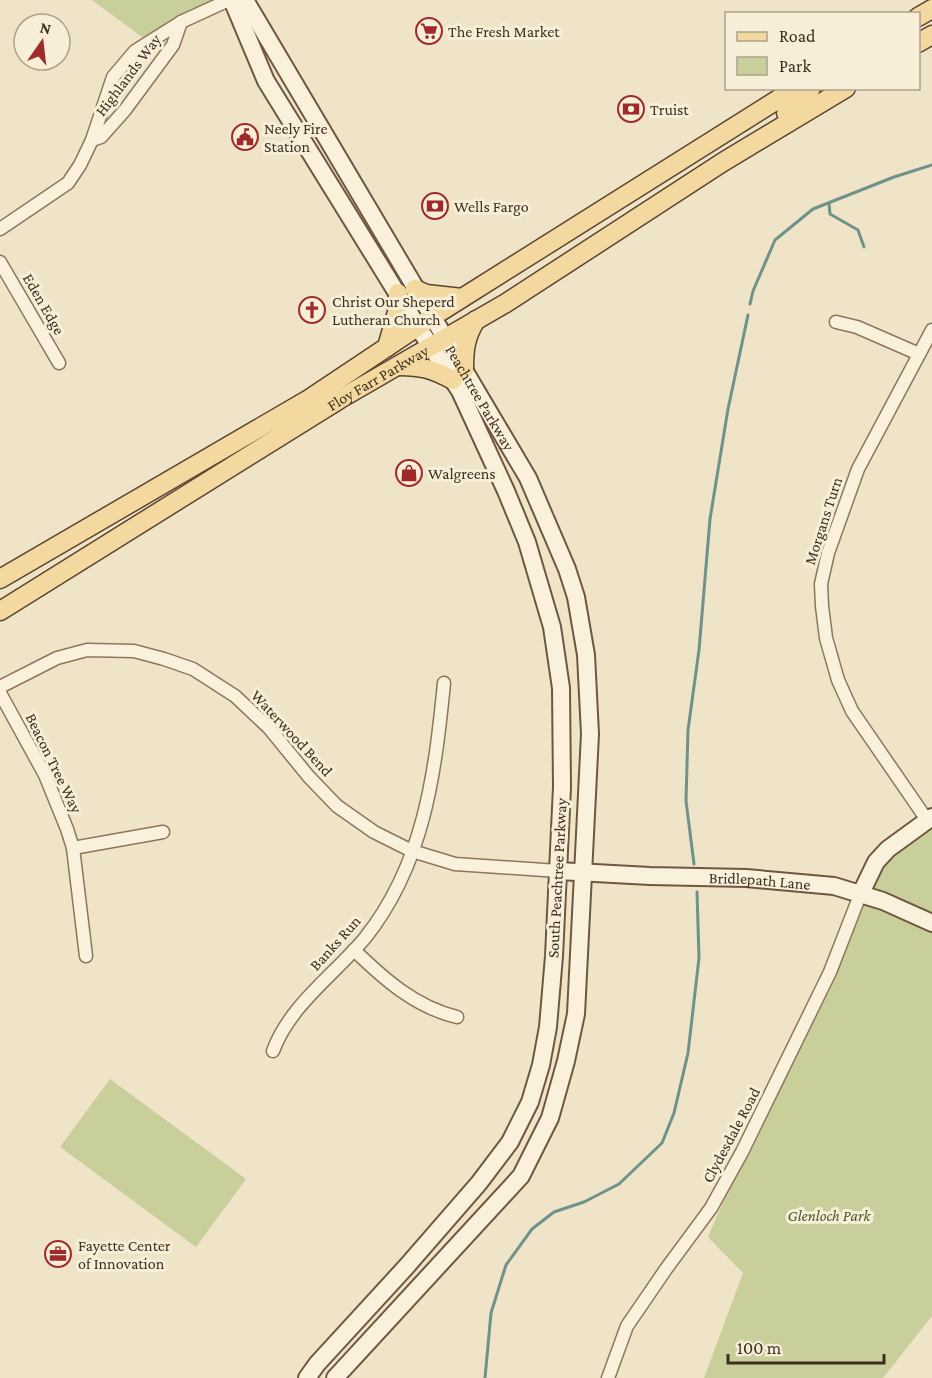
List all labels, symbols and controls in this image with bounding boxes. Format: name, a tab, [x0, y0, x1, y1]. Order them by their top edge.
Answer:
north arrow	[12, 12, 72, 72]
legend	[725, 12, 920, 90]
supermarket icon: The Fresh Market	[414, 16, 444, 46]
text: N	[38, 18, 53, 38]
place label: The Fresh Market	[448, 23, 560, 40]
text: Road	[779, 26, 816, 46]
street label: Highlands Way	[92, 30, 165, 120]
text: Park	[779, 56, 811, 76]
bank icon: Truist	[616, 94, 646, 124]
place label: Truist	[650, 101, 689, 118]
place label: Neely Fire Station	[264, 120, 327, 155]
public building icon: Neely Fire Station	[230, 122, 260, 152]
bank icon: Wells Fargo	[420, 191, 450, 221]
place label: Wells Fargo	[454, 198, 529, 216]
street label: Eden Edge	[19, 271, 68, 338]
place label: Christ Our Sheperd Lutheran Church	[332, 293, 455, 328]
church icon: Christ Our Sheperd Lutheran Church	[297, 295, 327, 325]
street label: Floy Farr Parkway	[324, 341, 432, 414]
street label: Peachtree Parkway	[443, 342, 518, 454]
shop icon: Walgreens	[394, 458, 424, 488]
place label: Walgreens	[428, 465, 496, 483]
street label: Morgans Turn	[801, 475, 846, 567]
street label: Waterwood Bend	[248, 687, 336, 780]
street label: Beacon Tree Way	[22, 710, 86, 817]
street label: South Peachtree Parkway	[544, 797, 571, 959]
street label: Bridlepath Lane	[709, 869, 811, 892]
street label: Banks Run	[306, 912, 364, 974]
street label: Clydesdale Road	[699, 1084, 764, 1186]
park label: Glenloch Park	[788, 1207, 871, 1224]
place label: Fayette Center of Innovation	[78, 1237, 171, 1272]
office icon: Fayette Center of Innovation	[43, 1239, 73, 1269]
scale bar	[728, 1327, 884, 1365]
text: 100 m	[737, 1338, 782, 1358]

